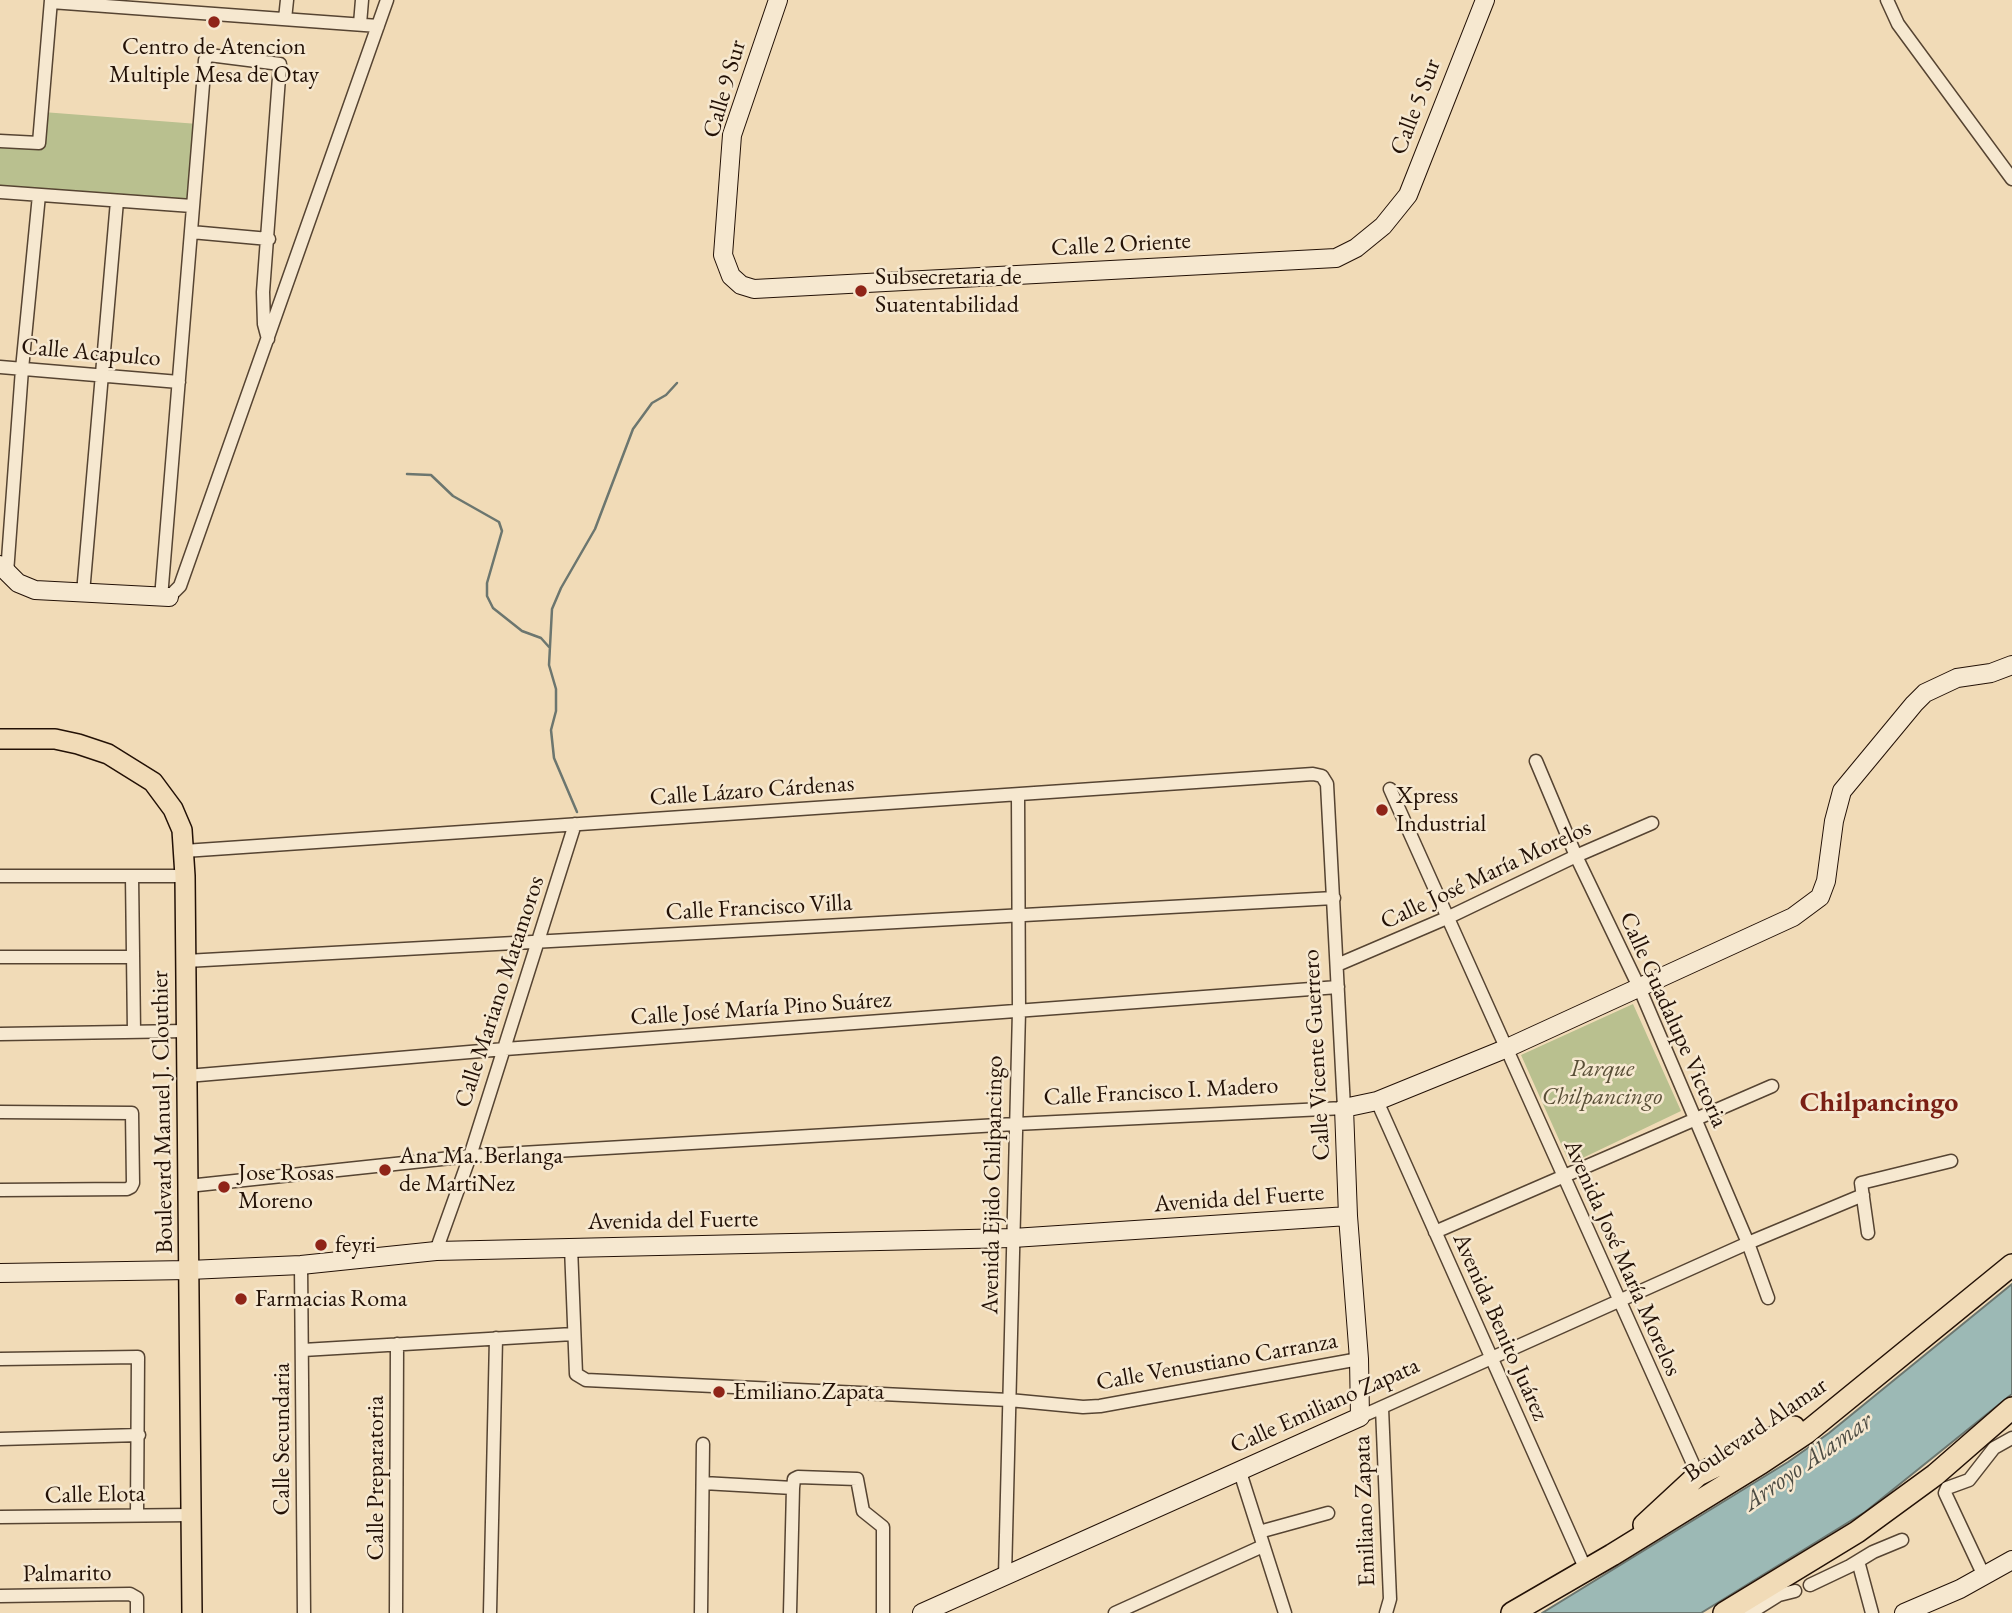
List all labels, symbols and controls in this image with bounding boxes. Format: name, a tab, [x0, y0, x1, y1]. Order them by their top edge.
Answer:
marker: Centro de Atencion Multiple Mesa de Otay	[206, 14, 222, 30]
place label: Centro de Atencion Multiple Mesa de Otay	[109, 33, 319, 89]
street label: Calle 9 Sur	[697, 37, 753, 141]
street label: Calle 5 Sur	[1385, 55, 1447, 159]
street label: Calle 2 Oriente	[1050, 227, 1192, 263]
place label: Subsecretaria de Suatentabilidad	[875, 263, 1022, 319]
marker: Subsecretaria de Suatentabilidad	[853, 283, 869, 299]
street label: Calle Acapulco	[20, 333, 162, 373]
street label: Calle Lázaro Cárdenas	[649, 769, 855, 813]
place label: Xpress Industrial	[1396, 782, 1486, 838]
marker: Xpress Industrial	[1374, 802, 1390, 818]
street label: Calle José María Morelos	[1376, 814, 1596, 936]
street label: Calle Mariano Matamoros	[449, 873, 551, 1111]
street label: Calle Francisco Villa	[665, 889, 853, 927]
street label: Calle Guadalupe Victoria	[1612, 908, 1734, 1132]
street label: Calle Vicente Guerrero	[1297, 949, 1337, 1161]
street label: Boulevard Manuel J. Clouthier	[146, 970, 180, 1254]
street label: Calle José María Pino Suárez	[630, 986, 892, 1032]
street label: Avenida Ejido Chilpancingo	[976, 1055, 1010, 1315]
park label: Parque Chilpancingo	[1542, 1055, 1662, 1111]
street label: Calle Francisco I. Madero	[1043, 1071, 1279, 1113]
district label: Chilpancingo	[1800, 1086, 1958, 1120]
street label: Avenida José María Morelos	[1557, 1135, 1687, 1381]
place label: Ana Ma. Berlanga de MartiNez	[399, 1142, 563, 1198]
place label: Jose Rosas Moreno	[238, 1159, 334, 1215]
marker: Ana Ma. Berlanga de MartiNez	[377, 1162, 393, 1178]
marker: Jose Rosas Moreno	[216, 1179, 232, 1195]
street label: Avenida del Fuerte	[1153, 1179, 1325, 1219]
street label: Avenida del Fuerte	[587, 1205, 759, 1237]
street label: Avenida Benito Juárez	[1446, 1229, 1554, 1425]
place label: feyri	[335, 1231, 376, 1259]
marker: feyri	[313, 1237, 329, 1253]
place label: Farmacias Roma	[255, 1285, 407, 1313]
marker: Farmacias Roma	[233, 1291, 249, 1307]
street label: Calle Venustiano Carranza	[1094, 1327, 1340, 1397]
street label: Calle Emiliano Zapata	[1226, 1351, 1424, 1461]
street label: Calle Secundaria	[268, 1363, 296, 1515]
street label: Boulevard Alamar	[1679, 1371, 1833, 1489]
place label: Emiliano Zapata	[733, 1378, 884, 1406]
marker: Emiliano Zapata	[711, 1384, 727, 1400]
street label: Calle Preparatoria	[362, 1396, 390, 1560]
water label: Arroyo Alamar	[1737, 1406, 1879, 1518]
street label: Emiliano Zapata	[1348, 1435, 1382, 1587]
street label: Calle Elota	[44, 1480, 146, 1510]
street label: Palmarito	[22, 1559, 112, 1589]

